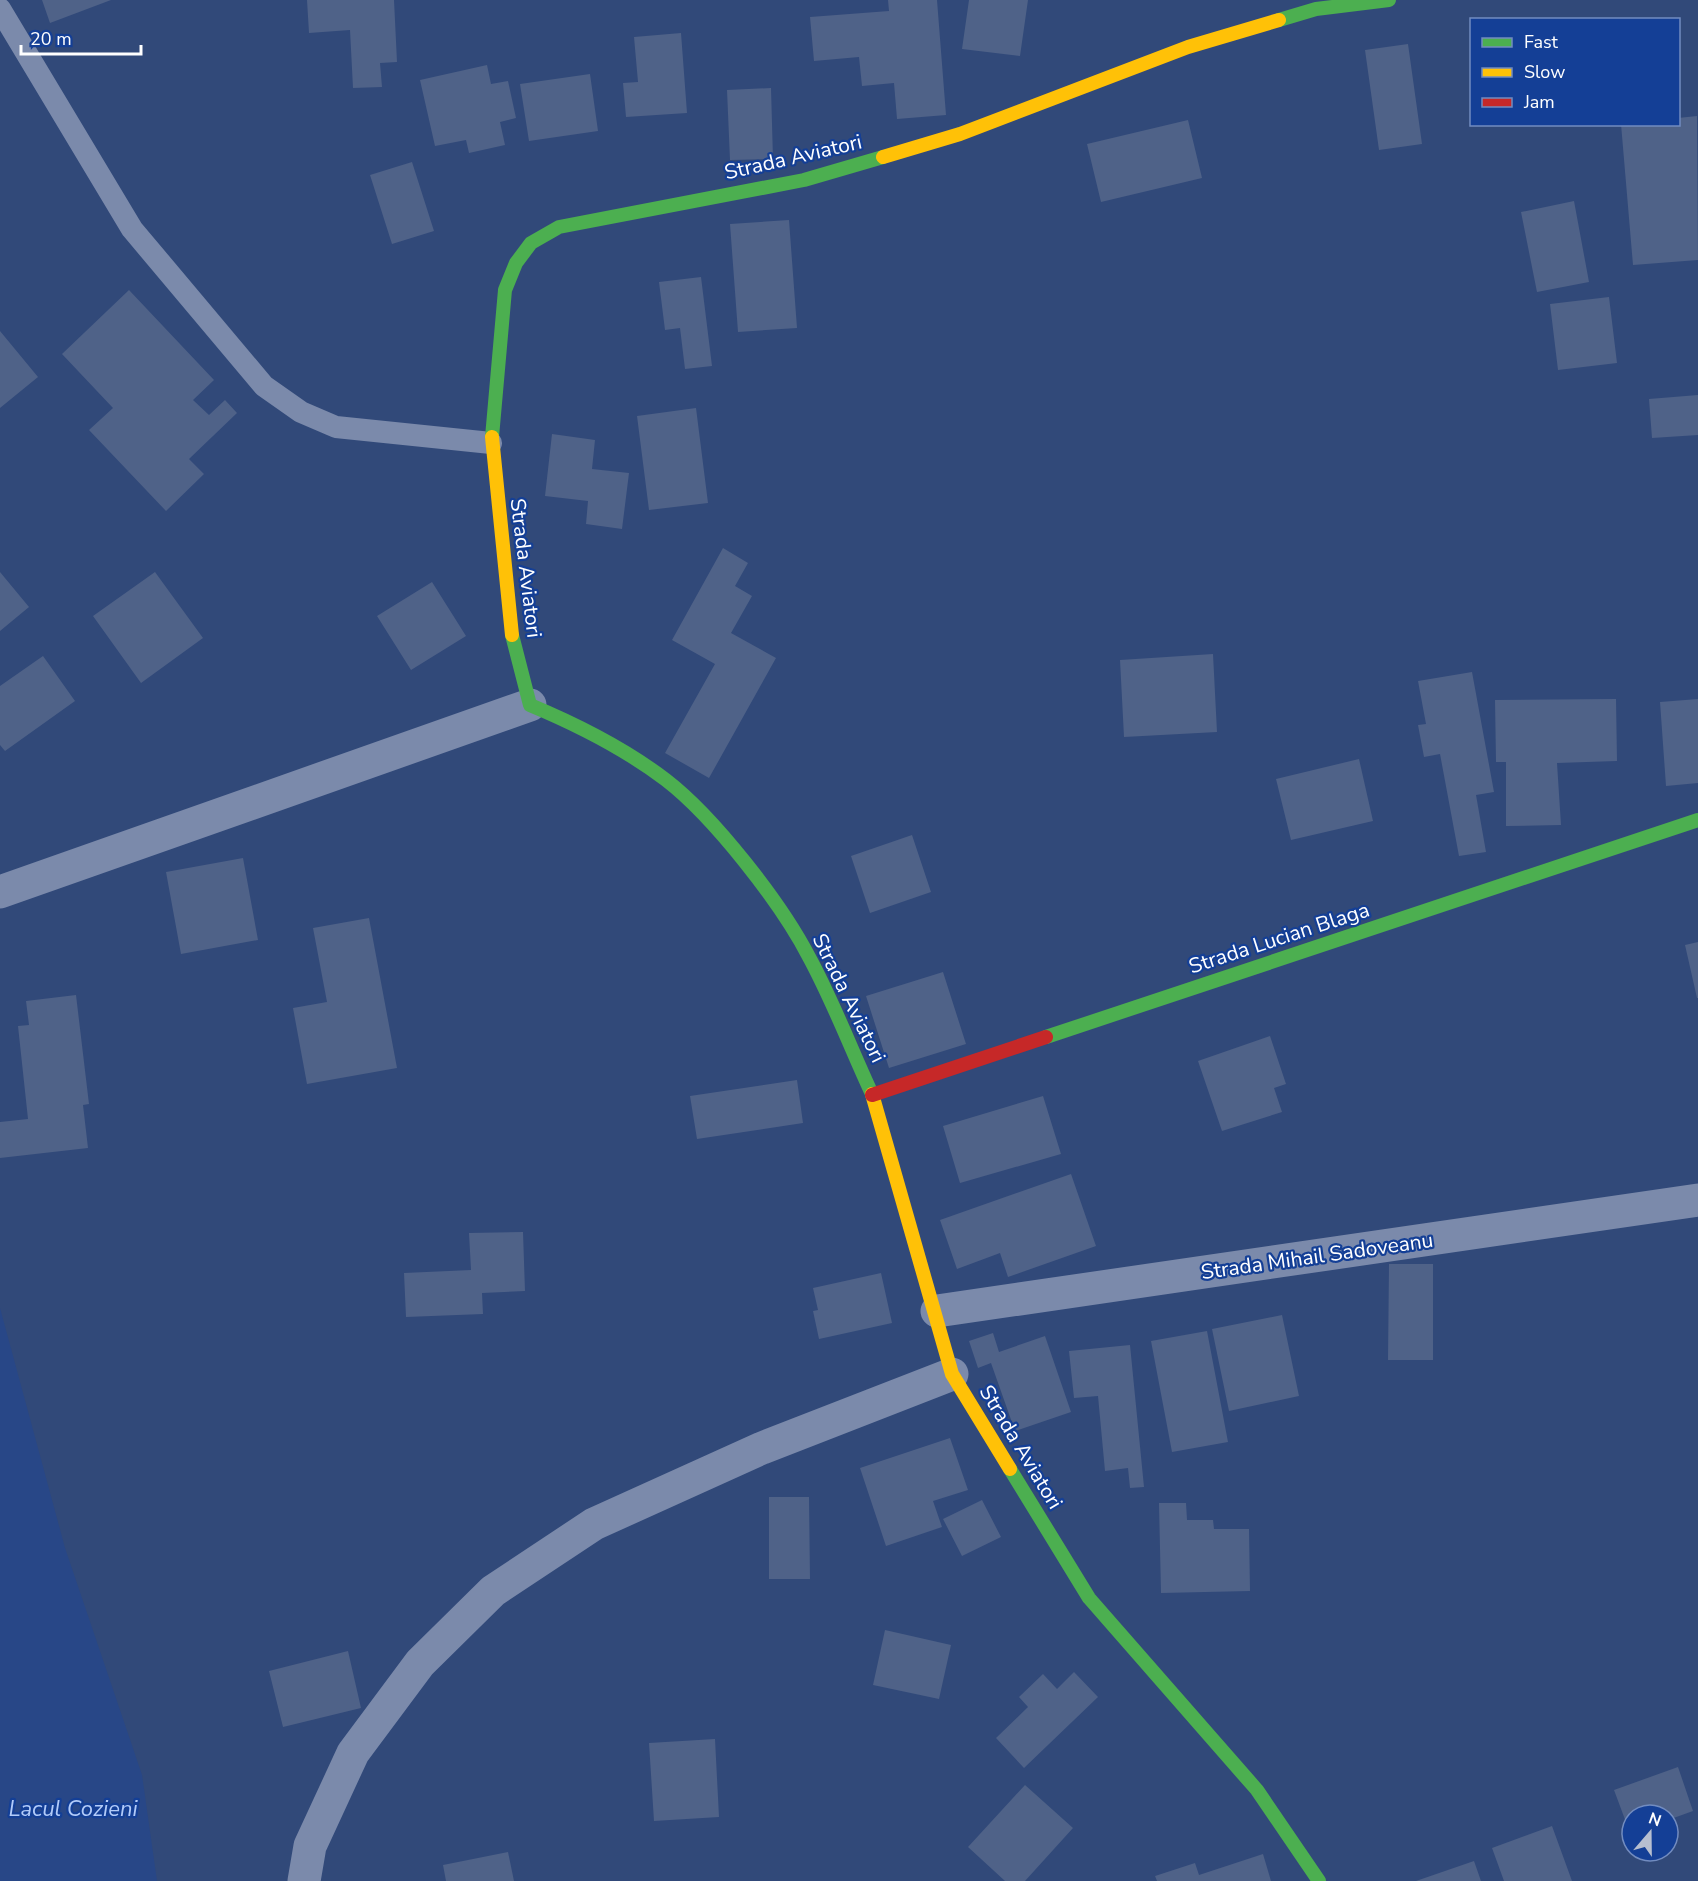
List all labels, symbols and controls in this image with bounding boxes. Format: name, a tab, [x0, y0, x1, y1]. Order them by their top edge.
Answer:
scale bar	[21, 18, 141, 56]
legend	[1470, 18, 1680, 126]
text: 20 m	[30, 27, 72, 51]
text: Fast	[1524, 30, 1559, 54]
text: Slow	[1524, 60, 1565, 84]
text: Jam	[1523, 90, 1555, 114]
street label: Strada Aviatori	[721, 128, 865, 186]
street label: Strada Aviatori	[504, 497, 548, 639]
street label: Strada Lucian Blaga	[1185, 896, 1373, 980]
street label: Strada Aviatori	[806, 929, 892, 1067]
street label: Strada Mihail Sadoveanu	[1199, 1226, 1435, 1286]
street label: Strada Aviatori	[973, 1380, 1069, 1514]
water label: Lacul Cozieni	[8, 1794, 138, 1824]
north arrow	[1620, 1803, 1680, 1863]
text: N	[1645, 1807, 1664, 1832]

